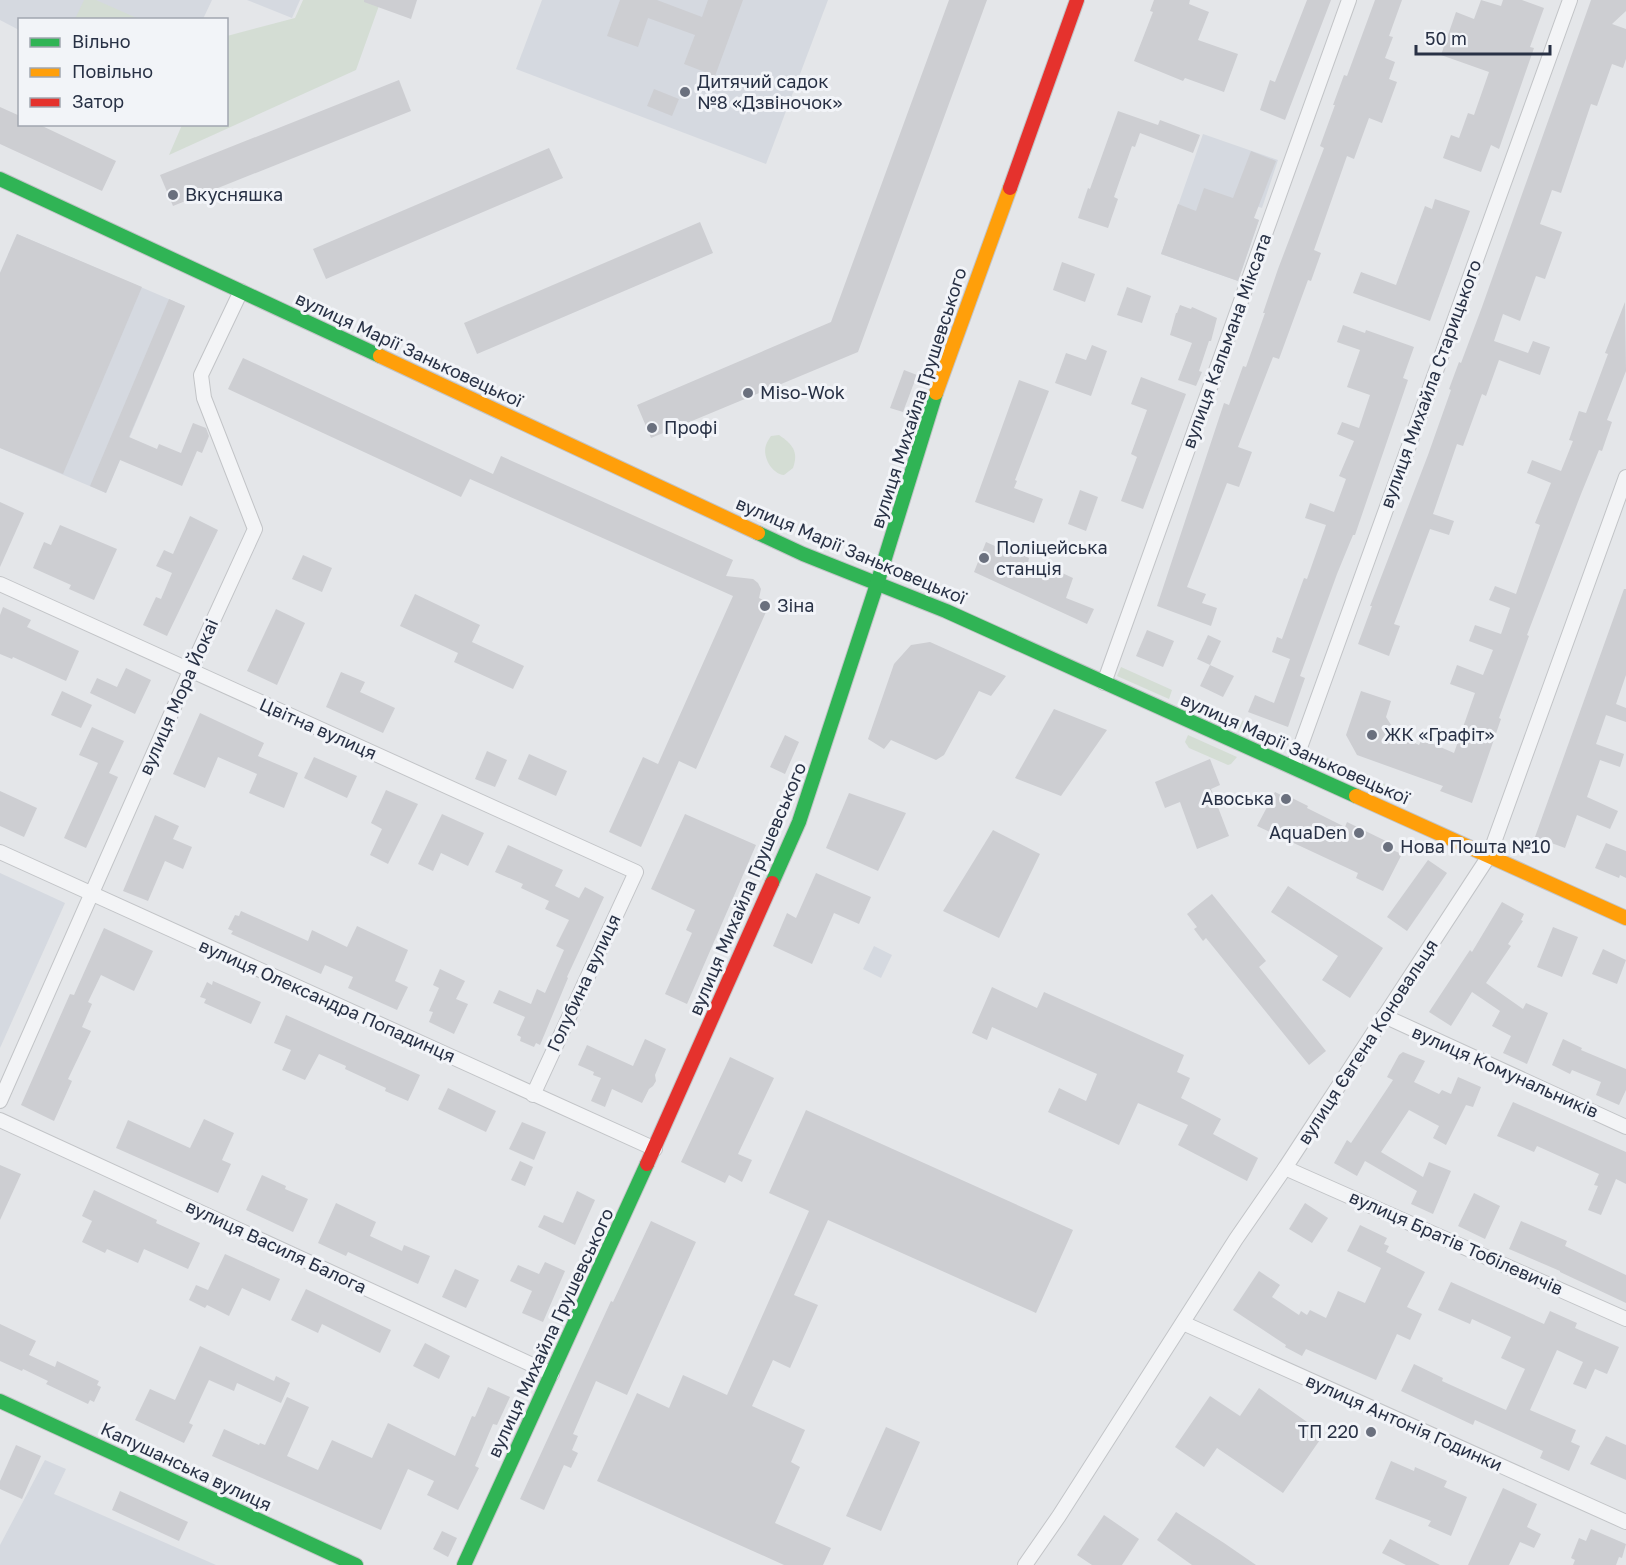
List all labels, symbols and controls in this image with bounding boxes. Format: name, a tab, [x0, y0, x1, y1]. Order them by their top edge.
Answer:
legend	[18, 18, 228, 126]
scale bar	[1416, 18, 1550, 56]
text: 50 m	[1425, 27, 1467, 49]
text: Вільно	[72, 30, 131, 52]
text: Повільно	[72, 60, 153, 82]
place label: Дитячий садок №8 «Дзвіночок»	[697, 70, 842, 113]
marker: Дитячий садок №8 «Дзвіночок»	[678, 85, 692, 99]
text: Затор	[72, 90, 124, 112]
place label: Вкусняшка	[185, 183, 283, 205]
marker: Вкусняшка	[166, 188, 180, 202]
street label: вулиця Кальмана Міксата	[1177, 230, 1275, 451]
street label: вулиця Михайла Старицького	[1375, 256, 1485, 511]
street label: вулиця Михайла Грушевського	[865, 265, 971, 531]
street label: вулиця Марії Заньковецької	[292, 287, 527, 412]
place label: Miso-Wok	[760, 381, 845, 403]
marker: Miso-Wok	[741, 386, 755, 400]
place label: Профі	[664, 416, 718, 438]
marker: Профі	[645, 421, 659, 435]
street label: вулиця Марії Заньковецької	[733, 492, 971, 609]
place label: Поліцейська станція	[996, 536, 1108, 579]
marker: Поліцейська станція	[977, 551, 991, 565]
place label: Зіна	[777, 594, 815, 616]
marker: Зіна	[758, 599, 772, 613]
street label: вулиця Мора Йокаі	[134, 615, 222, 778]
street label: вулиця Марії Заньковецької	[1178, 688, 1414, 809]
street label: Цвітна вулиця	[256, 692, 380, 764]
place label: ЖК «Графіт»	[1384, 723, 1495, 745]
marker: ЖК «Графіт»	[1365, 728, 1379, 742]
street label: вулиця Михайла Грушевського	[684, 759, 810, 1018]
place label: Авоська	[1201, 787, 1274, 809]
marker: Авоська	[1279, 792, 1293, 806]
place label: AquaDen	[1269, 821, 1347, 843]
marker: AquaDen	[1352, 826, 1366, 840]
place label: Нова Пошта №10	[1400, 835, 1551, 857]
marker: Нова Пошта №10	[1381, 840, 1395, 854]
street label: Голубина вулиця	[542, 910, 625, 1055]
street label: вулиця Олександра Попадинця	[196, 933, 459, 1067]
street label: вулиця Євгена Коновальця	[1292, 935, 1442, 1148]
street label: вулиця Комунальників	[1409, 1020, 1602, 1122]
street label: вулиця Братів Тобілевичів	[1346, 1185, 1567, 1299]
street label: вулиця Василя Балога	[182, 1194, 370, 1298]
street label: вулиця Михайла Грушевського	[482, 1204, 618, 1461]
street label: вулиця Антонія Годинки	[1303, 1369, 1506, 1475]
street label: Капушанська вулиця	[98, 1417, 275, 1515]
place label: ТП 220	[1298, 1420, 1359, 1442]
marker: ТП 220	[1364, 1425, 1378, 1439]

